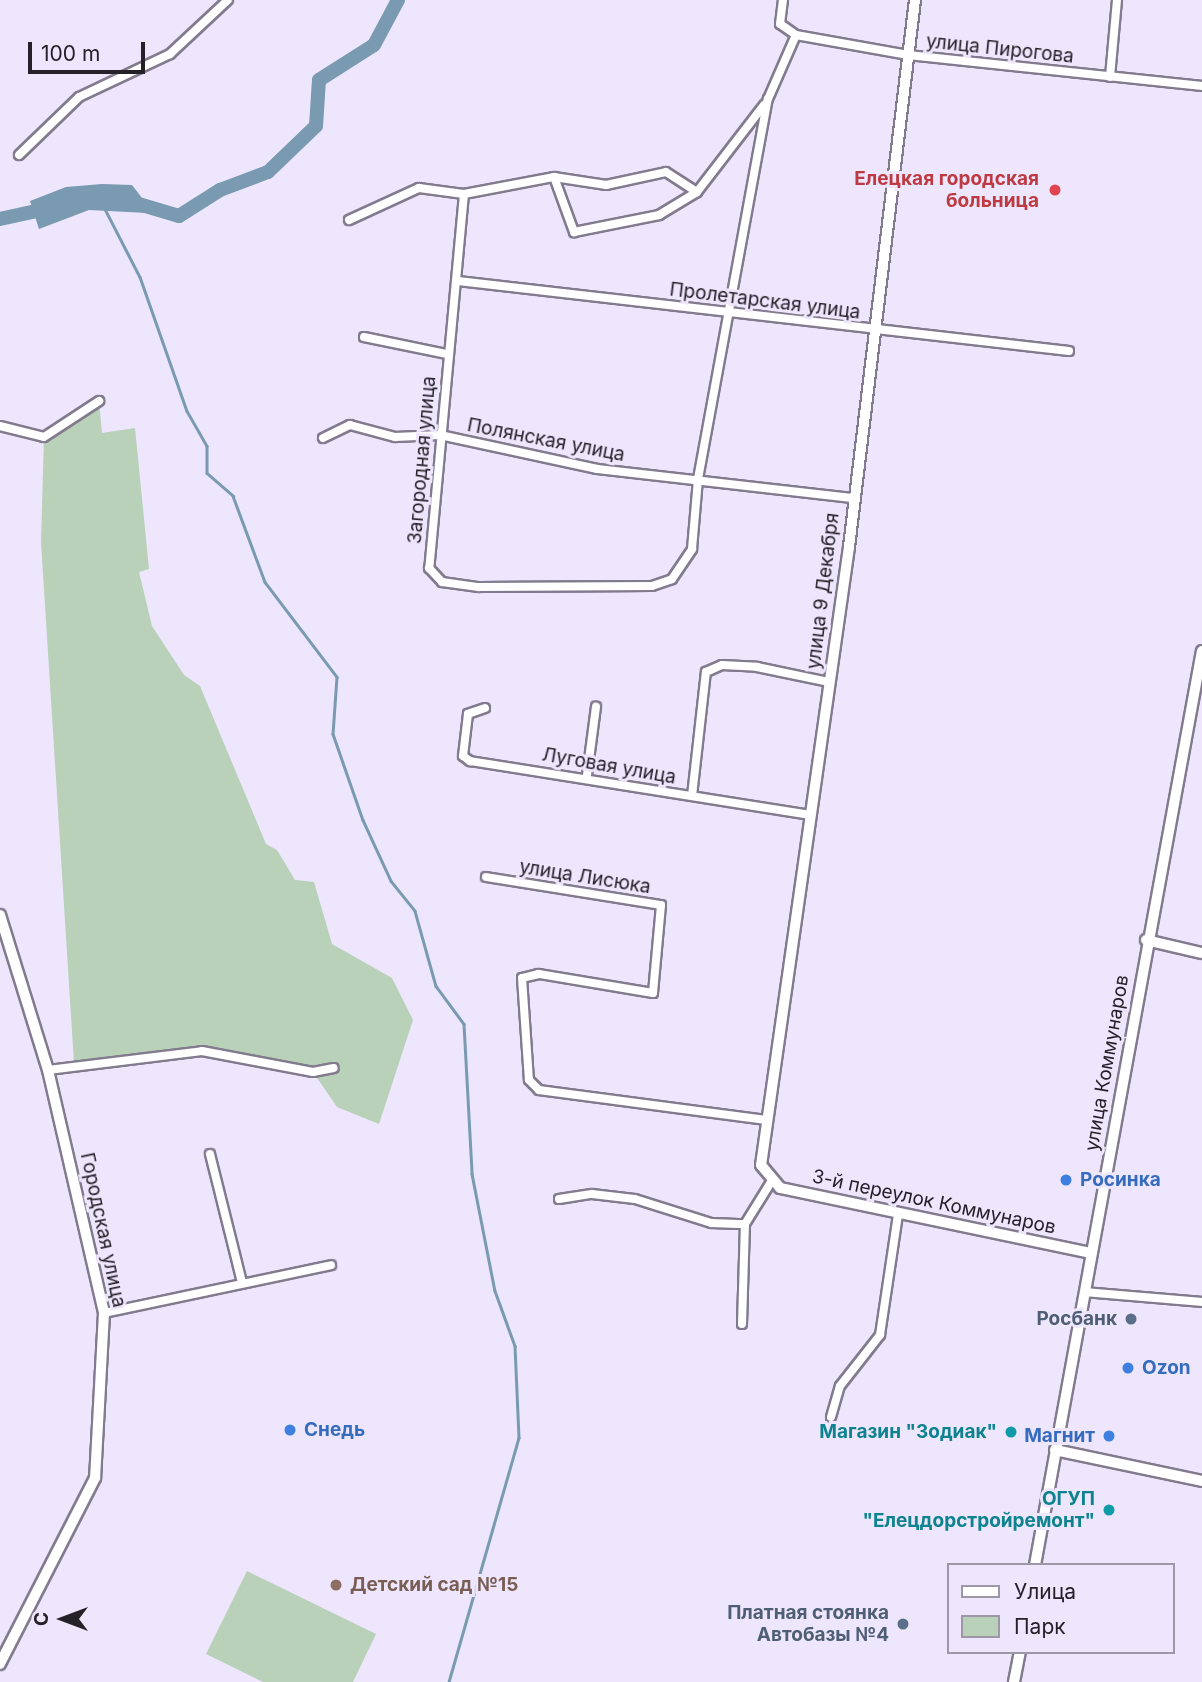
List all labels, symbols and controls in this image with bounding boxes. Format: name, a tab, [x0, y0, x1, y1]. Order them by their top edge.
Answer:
scale bar	[32, 28, 149, 72]
street label: улица Пирогова	[925, 30, 1075, 68]
text: 100 m	[41, 41, 100, 66]
place label: Елецкая городская больница	[854, 168, 1039, 212]
marker: Елецкая городская больница	[1045, 180, 1065, 200]
street label: Пролетарская улица	[668, 278, 862, 324]
street label: Загородная улица	[403, 375, 441, 545]
street label: Полянская улица	[465, 414, 627, 466]
street label: улица 9 Декабря	[802, 511, 844, 671]
street label: Луговая улица	[540, 743, 678, 789]
street label: улица Лисюка	[518, 855, 652, 899]
street label: улица Коммунаров	[1080, 973, 1134, 1153]
street label: Городская улица	[75, 1151, 131, 1309]
street label: 3-й переулок Коммунаров	[810, 1165, 1058, 1239]
place label: Росинка	[1080, 1169, 1161, 1191]
marker: Росинка	[1058, 1172, 1074, 1188]
place label: Росбанк	[1036, 1308, 1117, 1330]
marker: Росбанк	[1123, 1311, 1139, 1327]
place label: Ozon	[1142, 1357, 1191, 1379]
marker: Ozon	[1120, 1360, 1136, 1376]
place label: Снедь	[304, 1419, 365, 1441]
place label: Магазин "Зодиак"	[819, 1421, 997, 1443]
marker: Снедь	[282, 1422, 298, 1438]
marker: Магазин "Зодиак"	[1003, 1424, 1019, 1440]
place label: Магнит	[1024, 1425, 1095, 1447]
marker: Магнит	[1101, 1428, 1117, 1444]
place label: ОГУП "Елецдорстройремонт"	[863, 1488, 1095, 1532]
marker: ОГУП "Елецдорстройремонт"	[1101, 1502, 1117, 1518]
legend	[946, 1563, 1174, 1654]
place label: Детский сад №15	[350, 1574, 518, 1596]
marker: Детский сад №15	[328, 1577, 344, 1593]
text: Улица	[1014, 1579, 1076, 1604]
north arrow	[28, 1584, 98, 1654]
place label: Платная стоянка Автобазы №4	[727, 1602, 889, 1646]
text: С	[30, 1612, 53, 1626]
text: Парк	[1014, 1614, 1066, 1639]
marker: Платная стоянка Автобазы №4	[895, 1616, 911, 1632]

